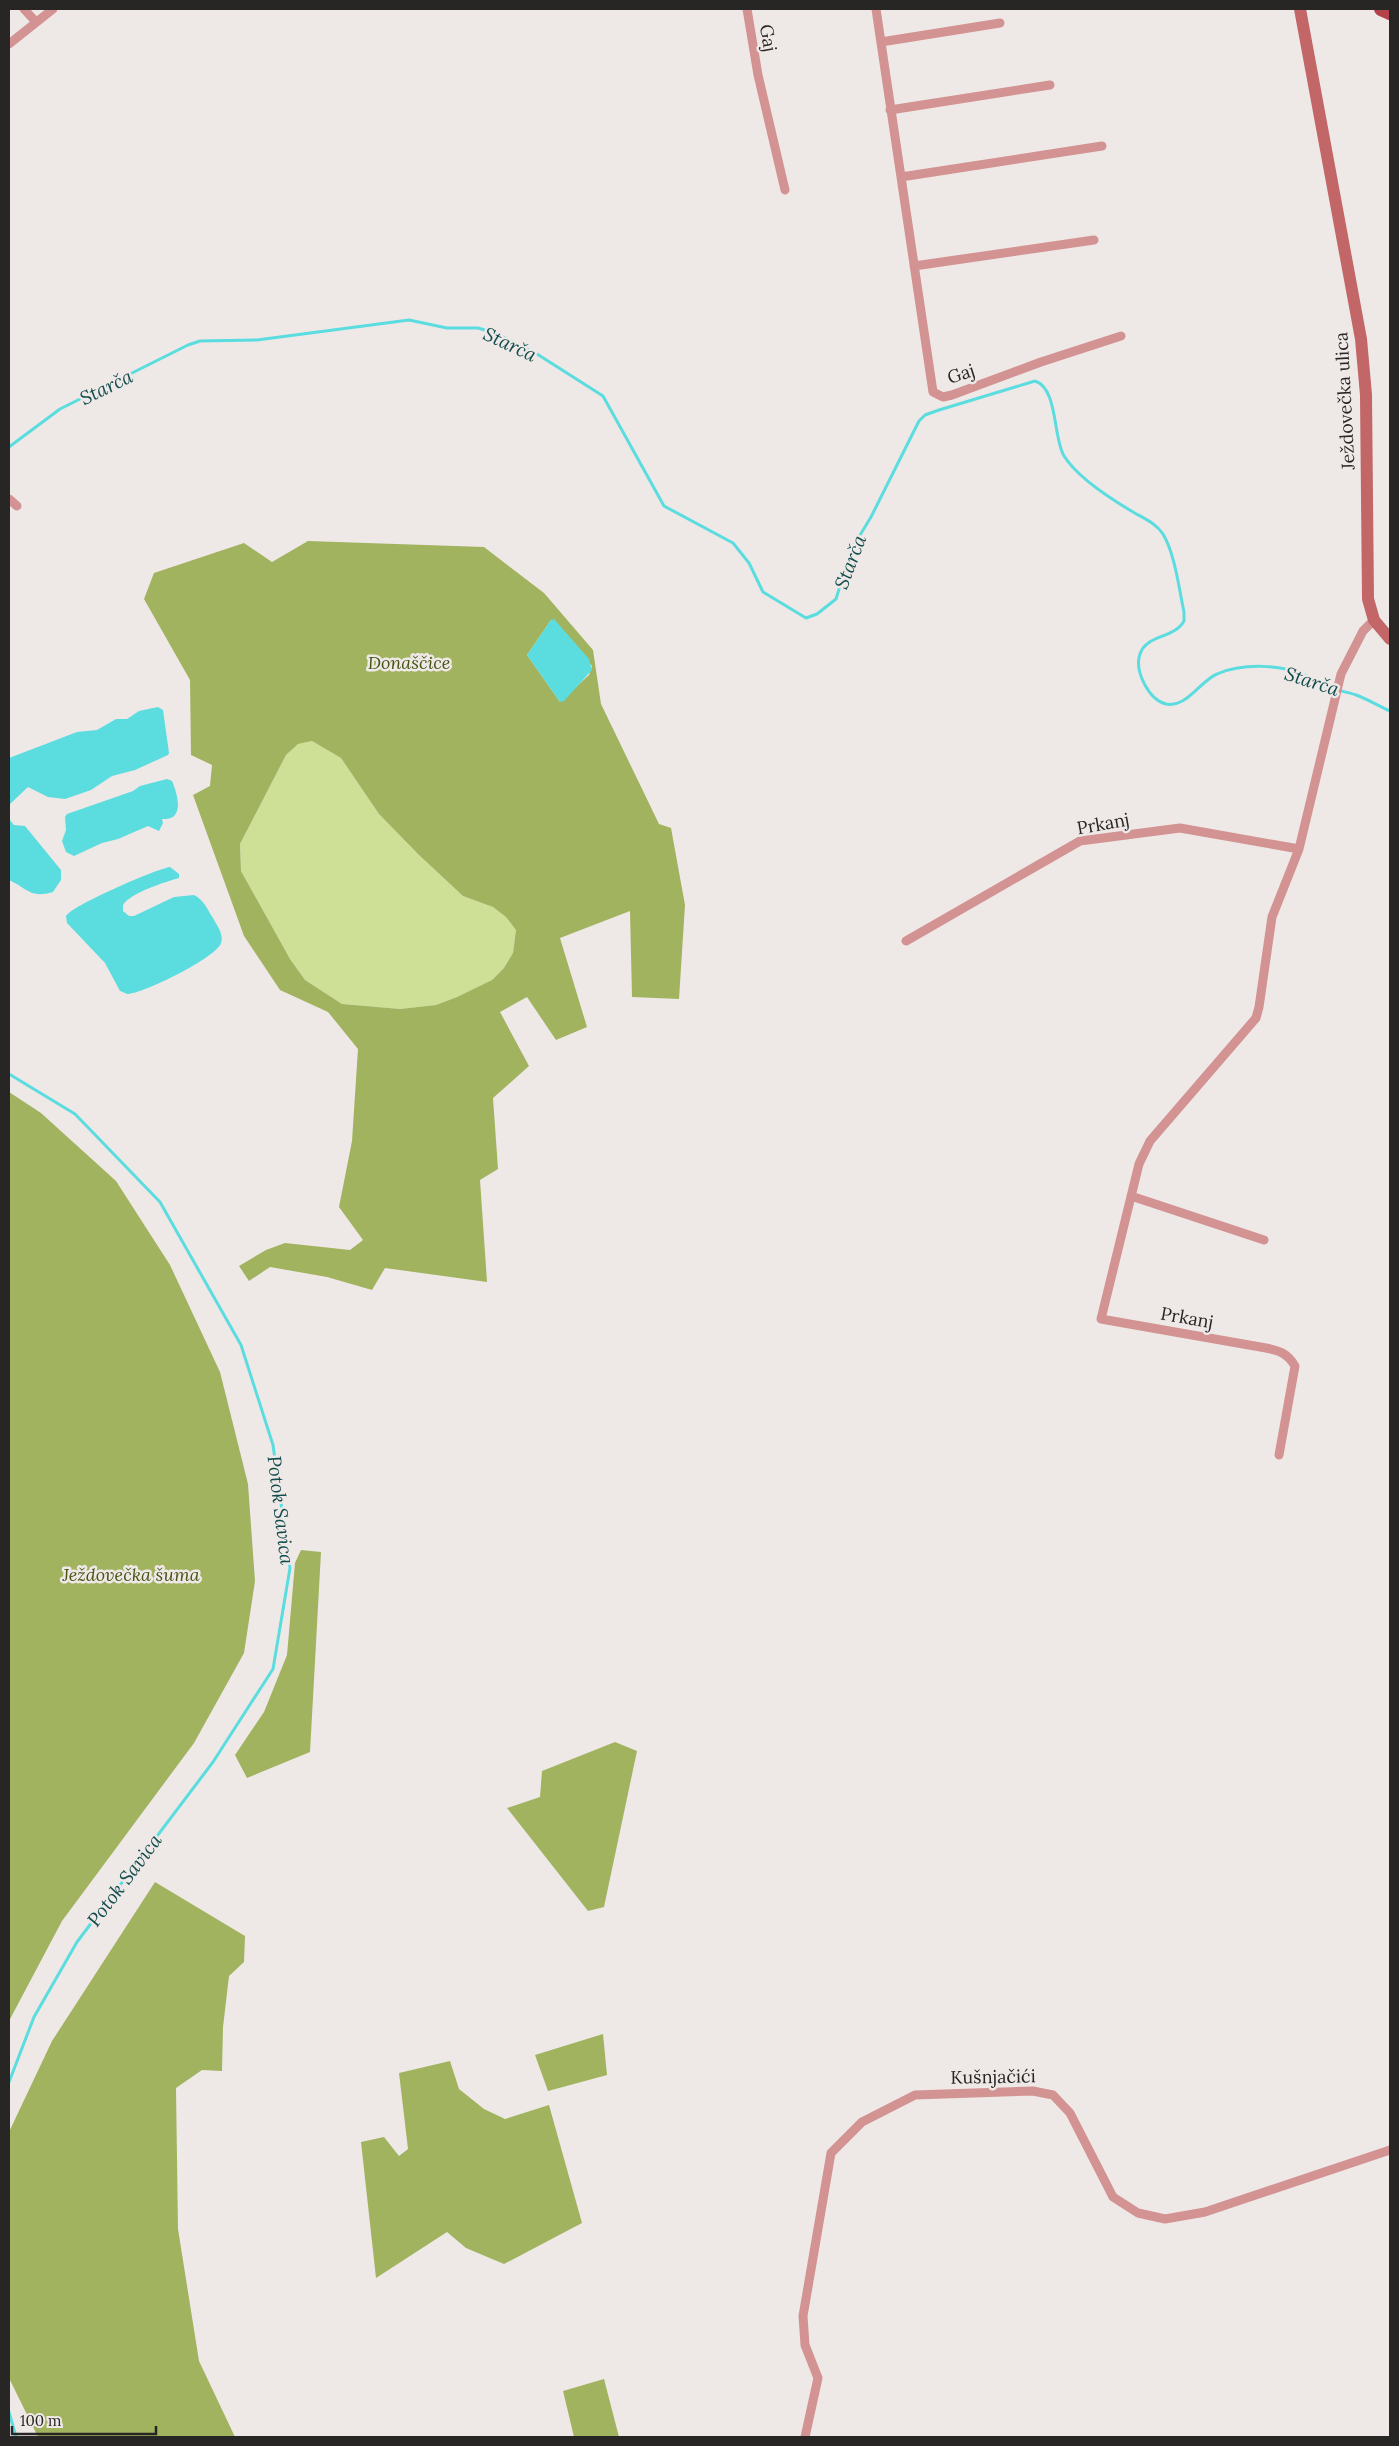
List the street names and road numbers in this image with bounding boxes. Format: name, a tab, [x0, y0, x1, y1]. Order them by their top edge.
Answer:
street label: Gaj	[755, 22, 782, 54]
street label: Ježdovečka ulica	[1329, 332, 1360, 472]
street label: Gaj	[944, 358, 978, 389]
street label: Prkanj	[1075, 808, 1131, 839]
street label: Prkanj	[1159, 1302, 1215, 1333]
street label: Kušnjačići	[950, 2064, 1036, 2089]

